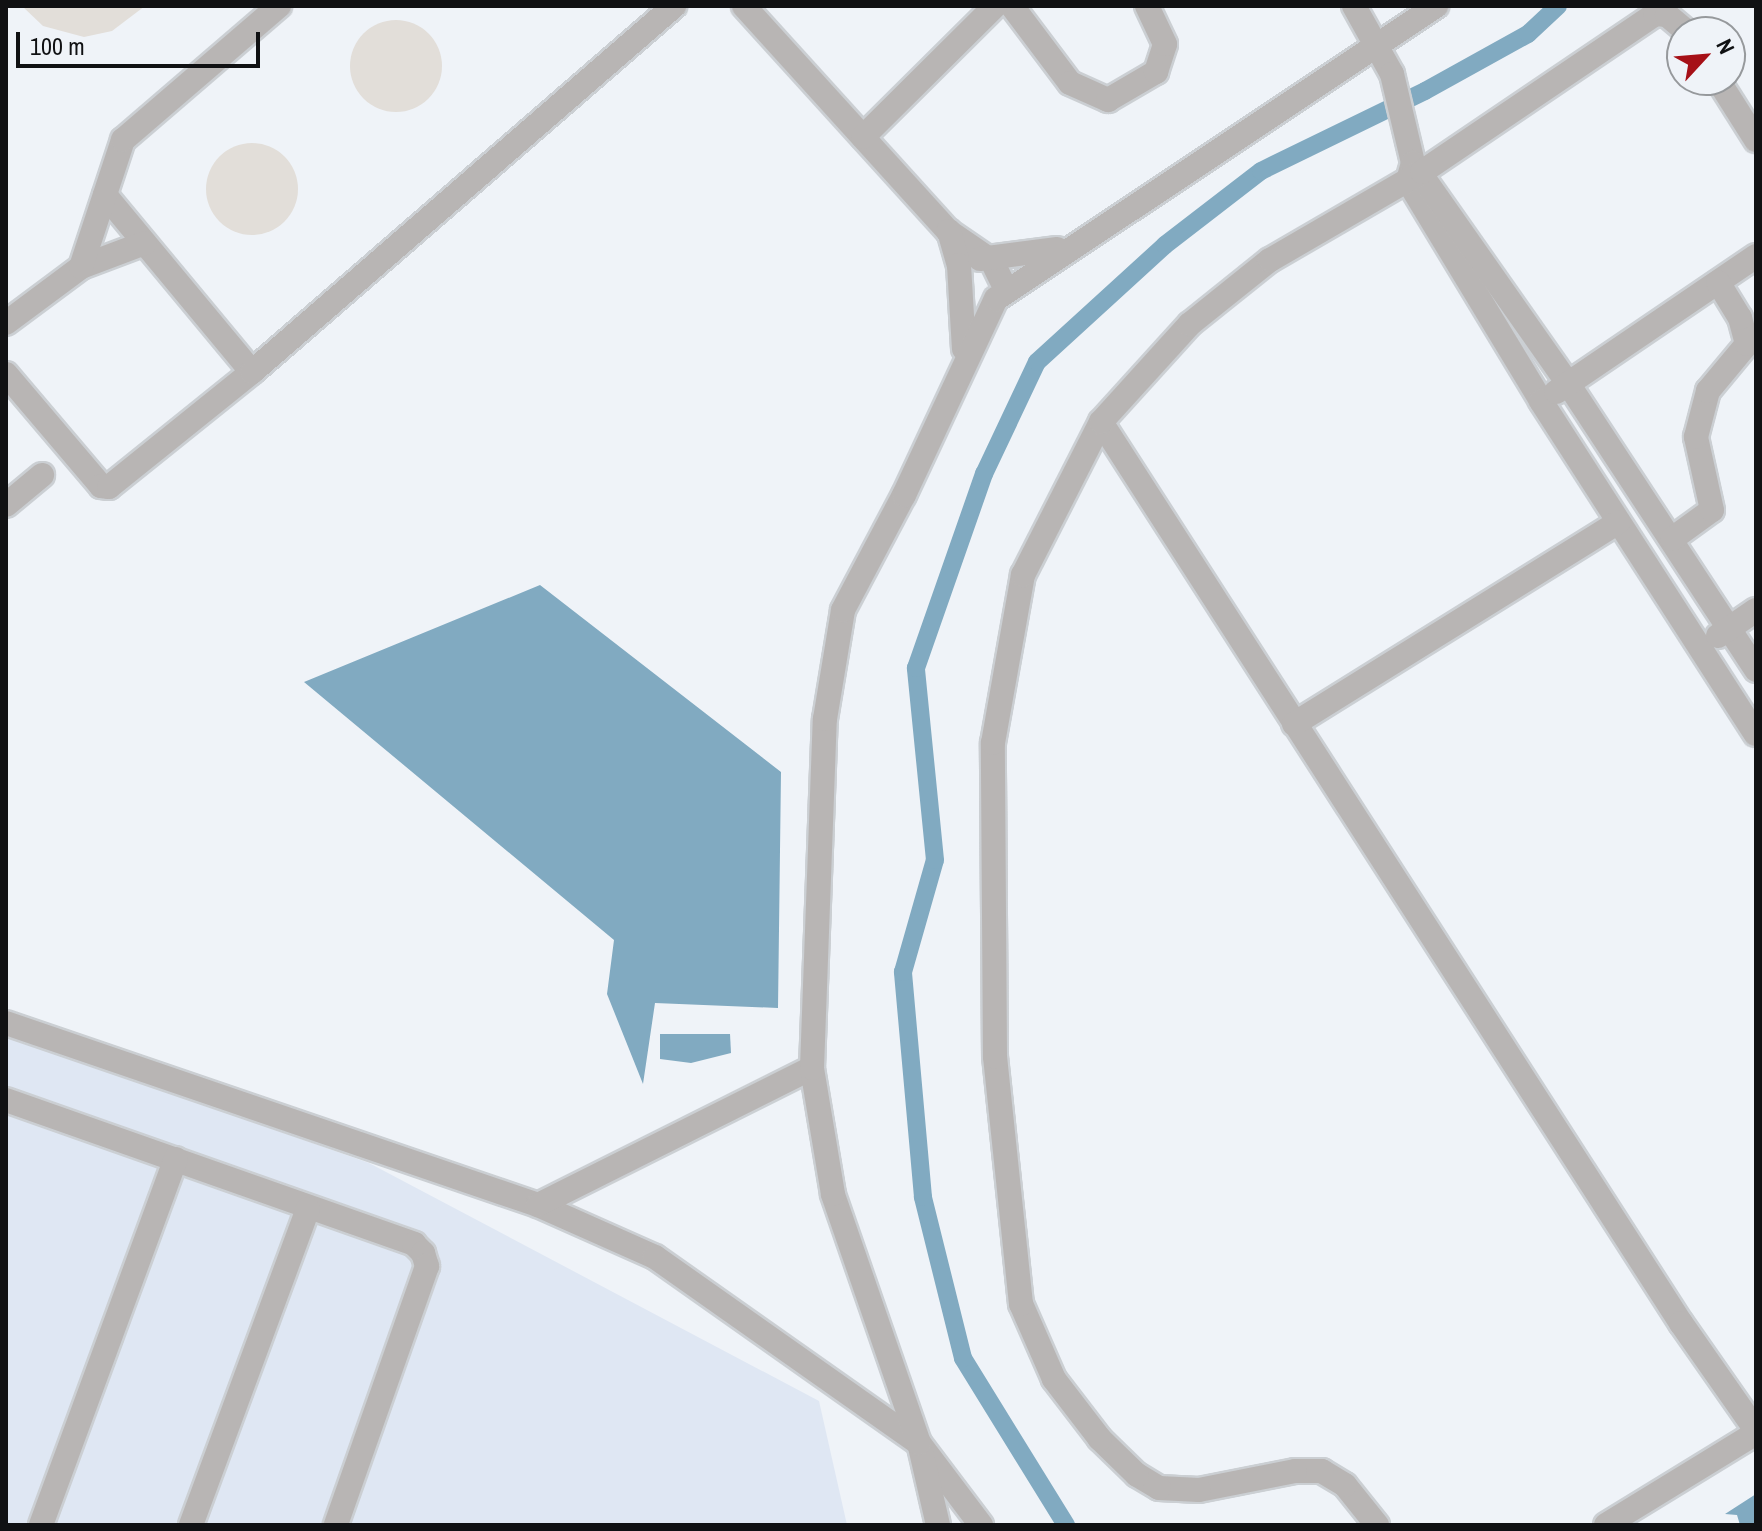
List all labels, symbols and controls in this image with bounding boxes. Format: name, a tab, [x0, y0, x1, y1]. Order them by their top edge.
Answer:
scale bar	[20, 16, 264, 66]
north arrow	[1666, 16, 1746, 96]
text: 100 m	[30, 30, 85, 62]
text: N	[1709, 34, 1742, 59]

